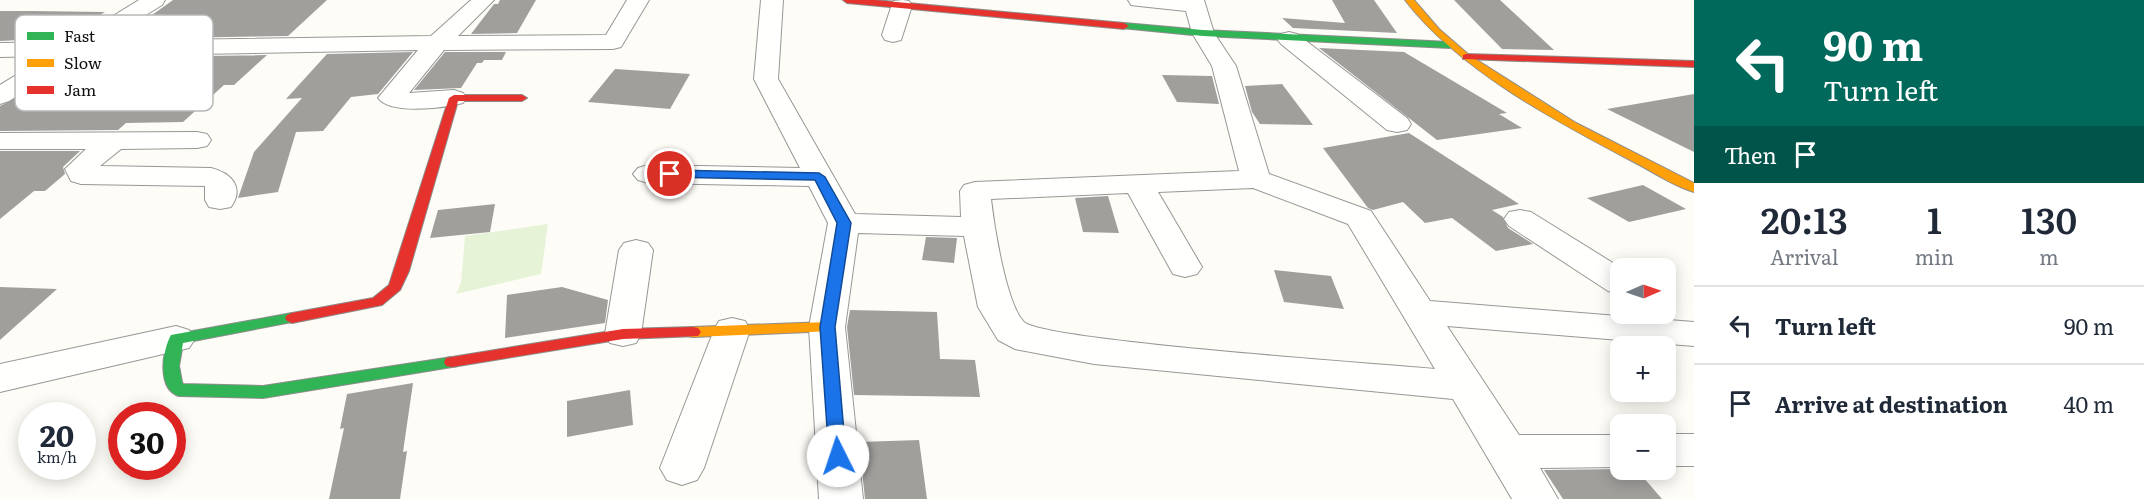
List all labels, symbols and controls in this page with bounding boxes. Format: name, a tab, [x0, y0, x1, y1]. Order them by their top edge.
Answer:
text: 90 m	[1823, 12, 1923, 74]
legend	[15, 15, 213, 111]
text: Fast	[64, 23, 96, 47]
icon: left	[1724, 24, 1802, 102]
text: Slow	[64, 50, 102, 74]
text: Turn left	[1823, 69, 1938, 109]
text: Jam	[64, 77, 97, 101]
text: Then	[1724, 138, 1777, 171]
icon: arrive	[1789, 138, 1822, 171]
pin	[644, 148, 695, 199]
icon: arrive	[653, 157, 686, 190]
text: 20:13	[1761, 192, 1848, 245]
text: 1	[1927, 192, 1942, 245]
text: 130	[2021, 192, 2077, 245]
text: Arrival	[1770, 241, 1839, 271]
text: min	[1915, 241, 1954, 271]
text: m	[2039, 241, 2059, 271]
north arrow	[1610, 258, 1676, 324]
map controls	[1610, 258, 1676, 480]
icon: left	[1724, 309, 1757, 342]
text: Turn left	[1775, 309, 1876, 342]
text: 90 m	[2064, 309, 2114, 342]
button: +	[1610, 336, 1676, 402]
icon: arrive	[1724, 387, 1757, 420]
text: Arrive at destination	[1775, 387, 2008, 420]
text: 40 m	[2063, 387, 2114, 420]
speed limit sign: 30	[108, 402, 186, 480]
text: 20	[40, 412, 74, 456]
button: −	[1610, 414, 1676, 480]
position arrow	[806, 424, 870, 488]
text: km/h	[37, 445, 77, 468]

